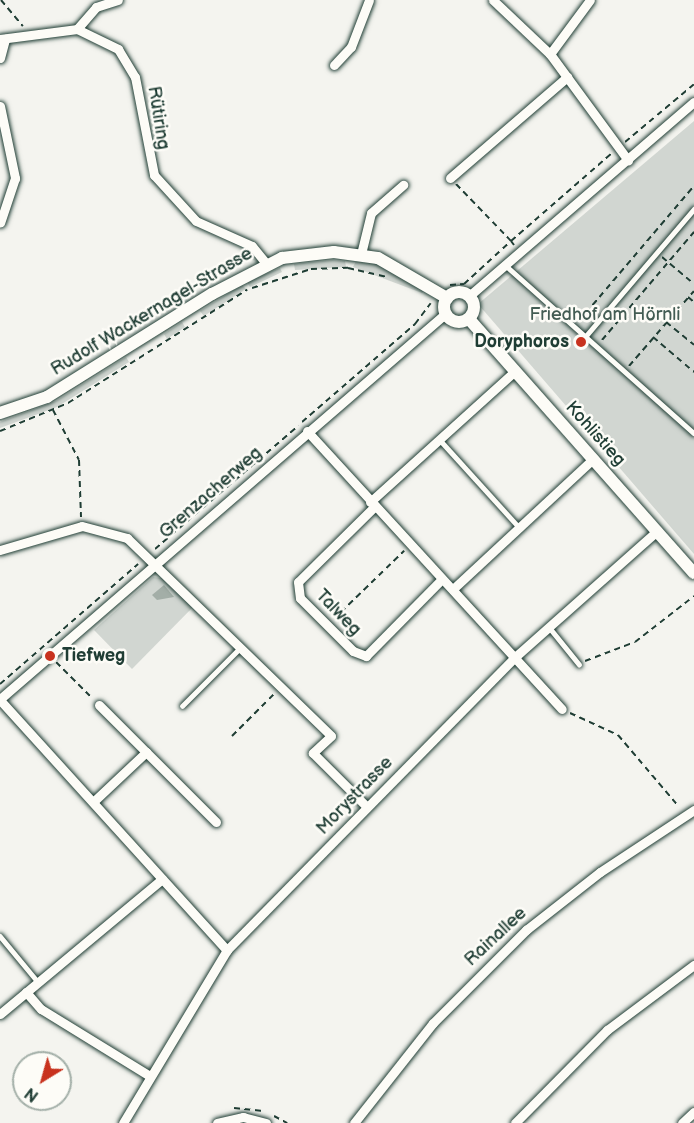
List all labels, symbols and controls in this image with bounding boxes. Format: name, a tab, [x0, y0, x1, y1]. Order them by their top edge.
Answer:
street label: Rütiring	[142, 85, 174, 151]
street label: Rudolf Wackernagel-Strasse	[47, 243, 257, 381]
park label: Friedhof am Hörnli	[529, 304, 681, 326]
place label: Doryphoros	[474, 331, 569, 353]
marker: Doryphoros	[574, 335, 588, 349]
street label: Kohlistieg	[560, 397, 630, 471]
street label: Grenzacherweg	[155, 443, 267, 543]
street label: Talweg	[311, 585, 365, 641]
place label: Tiefweg	[62, 645, 125, 667]
marker: Tiefweg	[43, 649, 57, 663]
street label: Morystrasse	[312, 752, 398, 840]
street label: Rainallee	[461, 903, 531, 971]
north arrow	[12, 1051, 72, 1111]
text: N	[22, 1083, 43, 1105]

